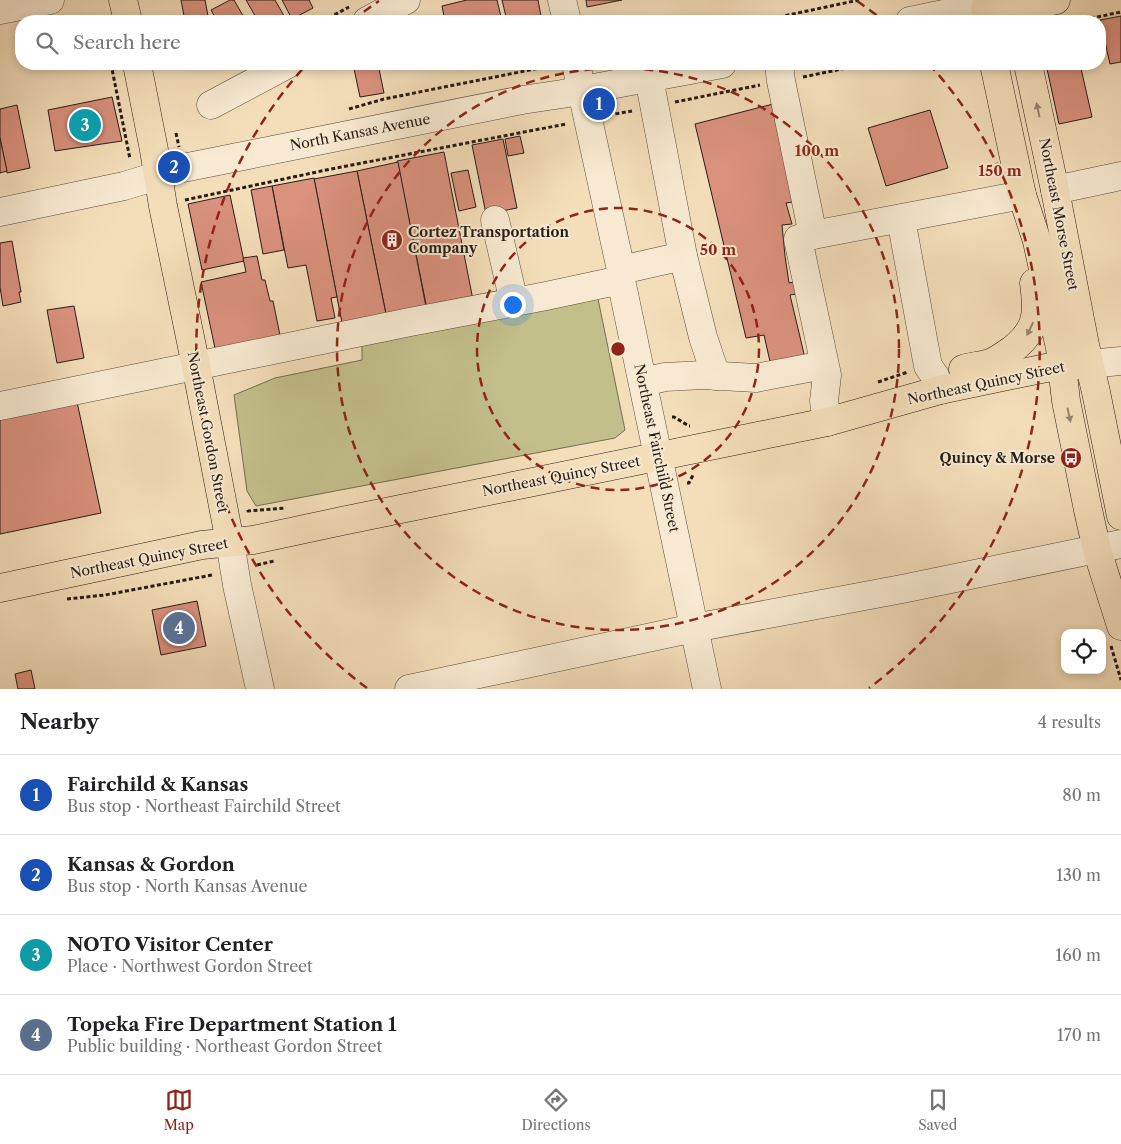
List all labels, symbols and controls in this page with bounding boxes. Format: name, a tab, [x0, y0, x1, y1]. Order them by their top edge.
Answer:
search box	[15, 15, 1106, 70]
icon: search	[33, 29, 61, 57]
text: Search here	[73, 31, 181, 54]
pin: 1	[583, 85, 615, 123]
one-way arrow	[1034, 103, 1042, 118]
pin: 3	[69, 106, 101, 144]
street label: North Kansas Avenue	[288, 110, 432, 154]
street label: Northeast Morse Street	[1035, 136, 1083, 292]
text: 100 m	[795, 141, 839, 160]
pin: 2	[158, 148, 190, 186]
text: 150 m	[978, 161, 1022, 180]
place label: Cortez Transportation Company	[408, 223, 569, 257]
building icon: Cortez Transportation Company	[380, 228, 404, 252]
text: 50 m	[700, 240, 736, 259]
your location	[500, 292, 526, 318]
one-way arrow	[1026, 322, 1034, 336]
centre of rings	[609, 340, 627, 358]
street label: Northeast Gordon Street	[184, 350, 233, 514]
street label: Northeast Quincy Street	[906, 357, 1066, 408]
street label: Northeast Fairchild Street	[630, 362, 684, 534]
one-way arrow	[1066, 407, 1074, 423]
bus stop icon: Quincy & Morse	[1059, 446, 1083, 470]
place label: Quincy & Morse	[940, 449, 1055, 467]
street label: Northeast Quincy Street	[480, 452, 642, 500]
street label: Northeast Quincy Street	[68, 534, 230, 582]
pin: 4	[163, 609, 195, 647]
map controls	[1061, 629, 1106, 674]
button: locate	[1061, 629, 1106, 674]
text: Nearby	[20, 709, 99, 734]
text: 4 results	[1038, 712, 1101, 732]
text: Fairchild & Kansas	[67, 773, 248, 796]
text: 1	[32, 785, 40, 805]
text: 80 m	[1062, 785, 1101, 805]
text: Bus stop · Northeast Fairchild Street	[67, 796, 341, 816]
text: Kansas & Gordon	[67, 853, 235, 876]
text: 2	[31, 865, 41, 885]
text: 130 m	[1056, 865, 1101, 885]
text: Bus stop · North Kansas Avenue	[67, 876, 308, 896]
text: NOTO Visitor Center	[67, 933, 273, 956]
text: 3	[31, 945, 41, 965]
text: 160 m	[1056, 945, 1101, 965]
text: Place · Northwest Gordon Street	[67, 956, 313, 976]
text: Topeka Fire Department Station 1	[67, 1013, 397, 1036]
text: 4	[31, 1025, 41, 1045]
text: 170 m	[1057, 1025, 1101, 1045]
text: Public building · Northeast Gordon Street	[67, 1036, 382, 1056]
tab: Map	[164, 1086, 194, 1134]
tab: Directions	[521, 1086, 591, 1134]
tab: Saved	[918, 1086, 957, 1134]

